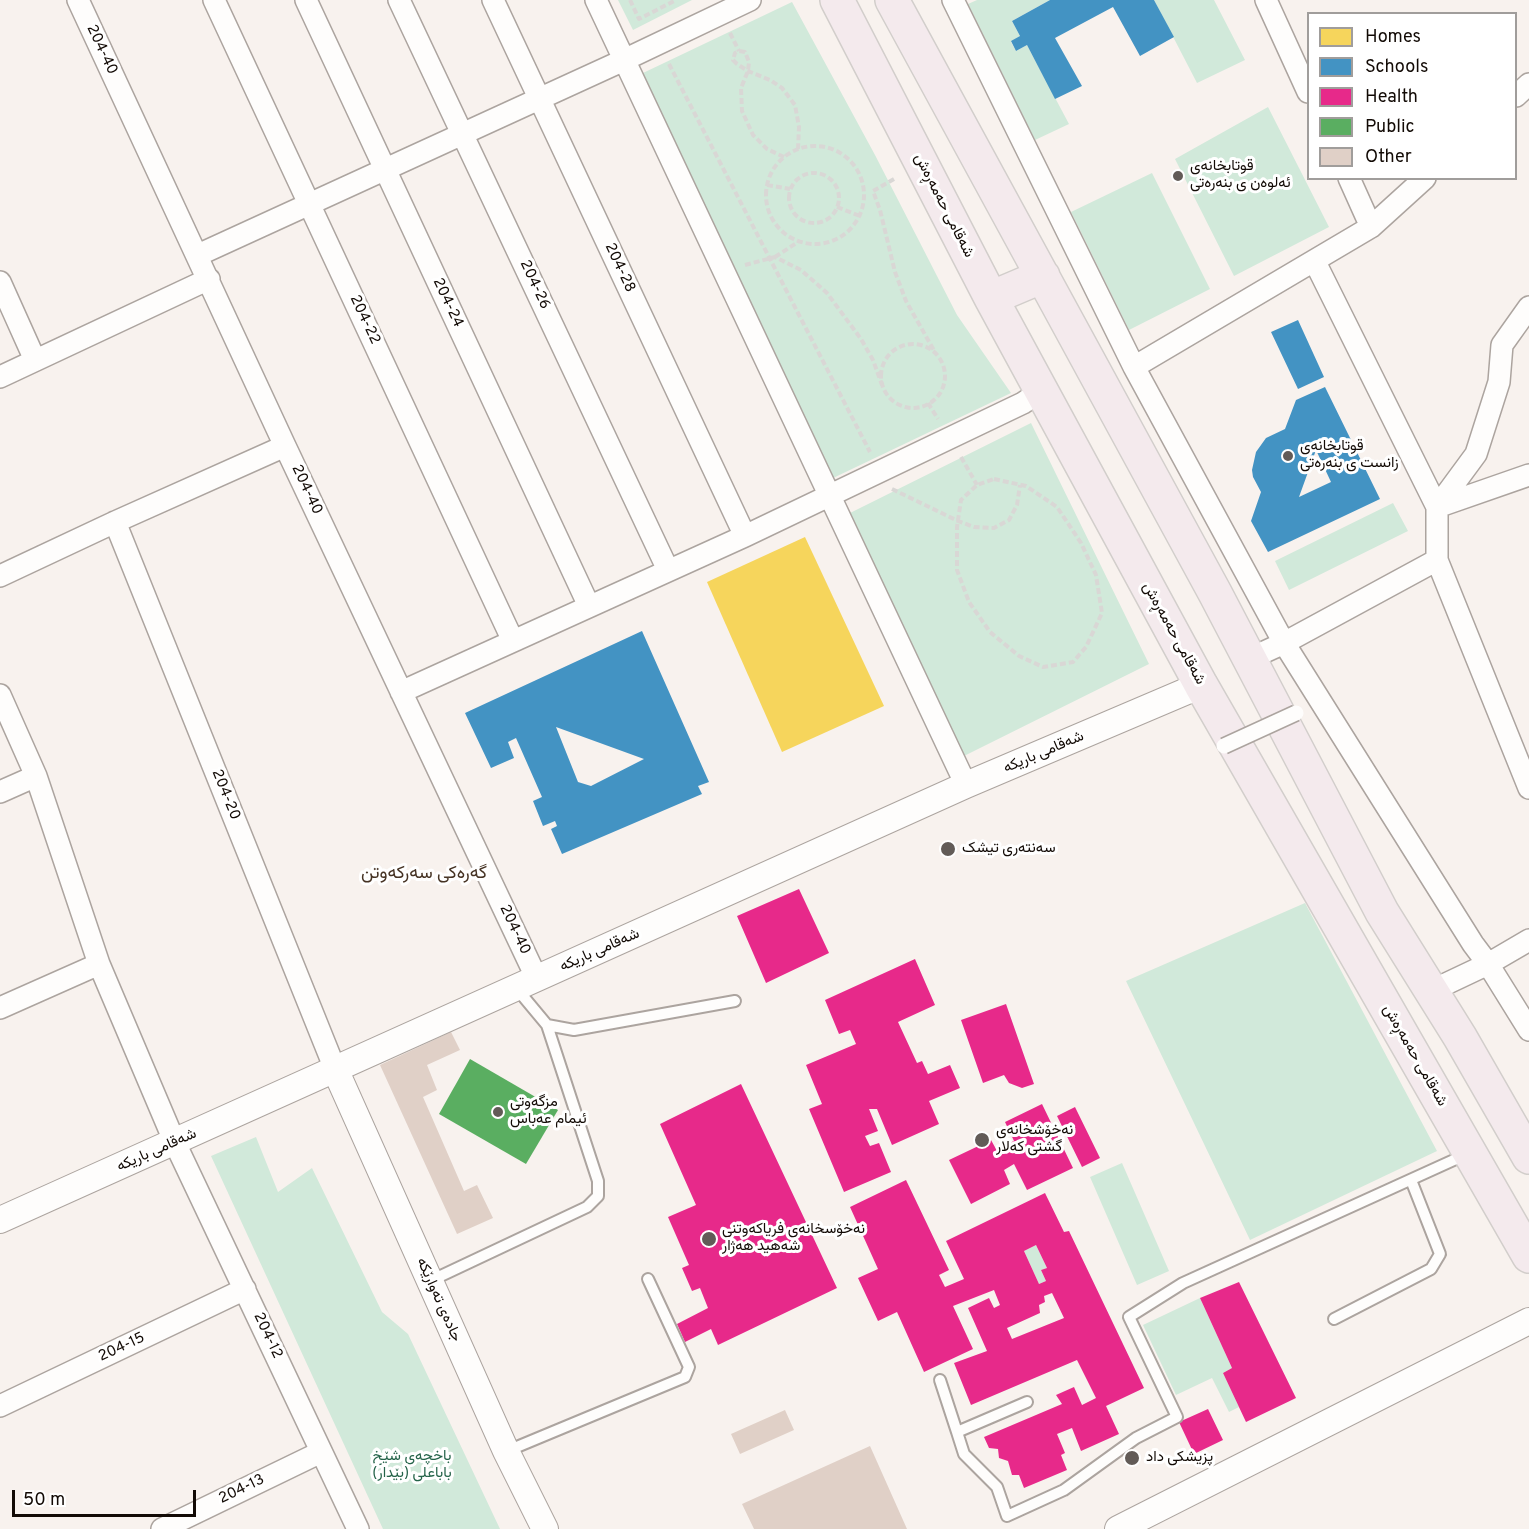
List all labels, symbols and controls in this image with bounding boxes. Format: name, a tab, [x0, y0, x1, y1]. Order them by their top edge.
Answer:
legend	[1307, 12, 1517, 180]
street label: 204-40	[82, 22, 120, 78]
text: Homes	[1365, 26, 1421, 49]
text: Schools	[1365, 56, 1428, 79]
text: Health	[1365, 86, 1418, 109]
text: Public	[1365, 116, 1415, 139]
text: Other	[1365, 146, 1412, 169]
street label: شەقامی حەمەڕەش	[909, 151, 977, 261]
place label: قوتابخانەی ئەلوەن ی بنەرەتی	[1190, 158, 1291, 193]
marker: قوتابخانەی ئەلوەن ی بنەرەتی	[1171, 169, 1185, 183]
street label: 204-28	[600, 240, 638, 296]
street label: 204-26	[515, 258, 553, 312]
street label: 204-24	[428, 275, 466, 331]
street label: 204-22	[345, 292, 383, 348]
place label: قوتابخانەی زانست ی بنەرەتی	[1300, 438, 1399, 473]
marker: قوتابخانەی زانست ی بنەرەتی	[1281, 449, 1295, 463]
street label: 204-40	[287, 462, 325, 518]
street label: شەقامی حەمەڕەش	[1137, 580, 1209, 688]
street label: شەقامی باریکە	[1001, 728, 1087, 778]
street label: 204-20	[207, 767, 243, 823]
marker: سەنتەری تیشک	[939, 840, 957, 858]
place label: سەنتەری تیشک	[962, 840, 1055, 858]
district label: گەرەکی سەرکەوتن	[361, 863, 487, 885]
street label: 204-40	[495, 902, 533, 958]
street label: شەقامی باریکە	[557, 925, 643, 977]
street label: شەقامی حەمەڕەش	[1378, 1002, 1450, 1110]
place label: مزگەوتی ئیمام عەباس	[510, 1094, 587, 1129]
marker: مزگەوتی ئیمام عەباس	[491, 1105, 505, 1119]
place label: نەخۆشخانەی گشتی کەلار	[996, 1122, 1073, 1157]
street label: شەقامی باریکە	[114, 1125, 200, 1177]
marker: نەخۆشخانەی گشتی کەلار	[973, 1131, 991, 1149]
place label: نەخۆسخانەی فریاکەوتنی شەهید هەژار	[722, 1221, 865, 1256]
marker: نەخۆسخانەی فریاکەوتنی شەهید هەژار	[700, 1230, 718, 1248]
street label: جادەی تەوارێکە	[411, 1255, 465, 1345]
street label: 204-12	[249, 1310, 285, 1362]
street label: 204-15	[96, 1329, 148, 1367]
park label: باخچەی شێخ باباعلی (بێدار)	[372, 1448, 452, 1483]
marker: پزیشکی داد	[1123, 1449, 1141, 1467]
place label: پزیشکی داد	[1146, 1449, 1213, 1467]
street label: 204-13	[216, 1471, 268, 1509]
scale bar	[15, 1478, 200, 1516]
text: 50 m	[23, 1489, 65, 1512]

